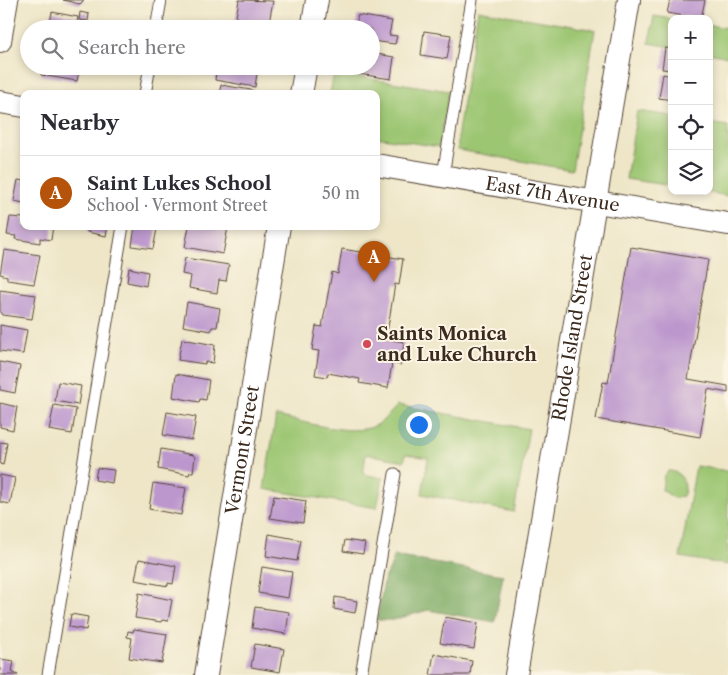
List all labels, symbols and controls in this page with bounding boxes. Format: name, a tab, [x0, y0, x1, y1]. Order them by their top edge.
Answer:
map controls	[668, 15, 713, 195]
button: +	[668, 15, 713, 60]
search box	[20, 20, 380, 75]
icon: search	[38, 34, 66, 62]
text: Search here	[78, 36, 186, 59]
button: −	[668, 60, 713, 105]
button: locate	[668, 105, 713, 150]
text: Nearby	[40, 110, 119, 135]
button: layers	[668, 150, 713, 195]
text: Saint Lukes School	[87, 172, 271, 195]
street label: East 7th Avenue	[484, 173, 621, 217]
text: A	[50, 183, 62, 203]
text: 50 m	[322, 183, 360, 203]
text: School · Vermont Street	[87, 195, 268, 215]
pin: A	[358, 241, 390, 282]
street label: Rhode Island Street	[548, 252, 597, 423]
place label: Saints Monica and Luke Church	[377, 323, 537, 366]
marker: Saints Monica and Luke Church	[361, 338, 373, 350]
street label: Vermont Street	[221, 383, 264, 517]
your location	[406, 412, 432, 438]

